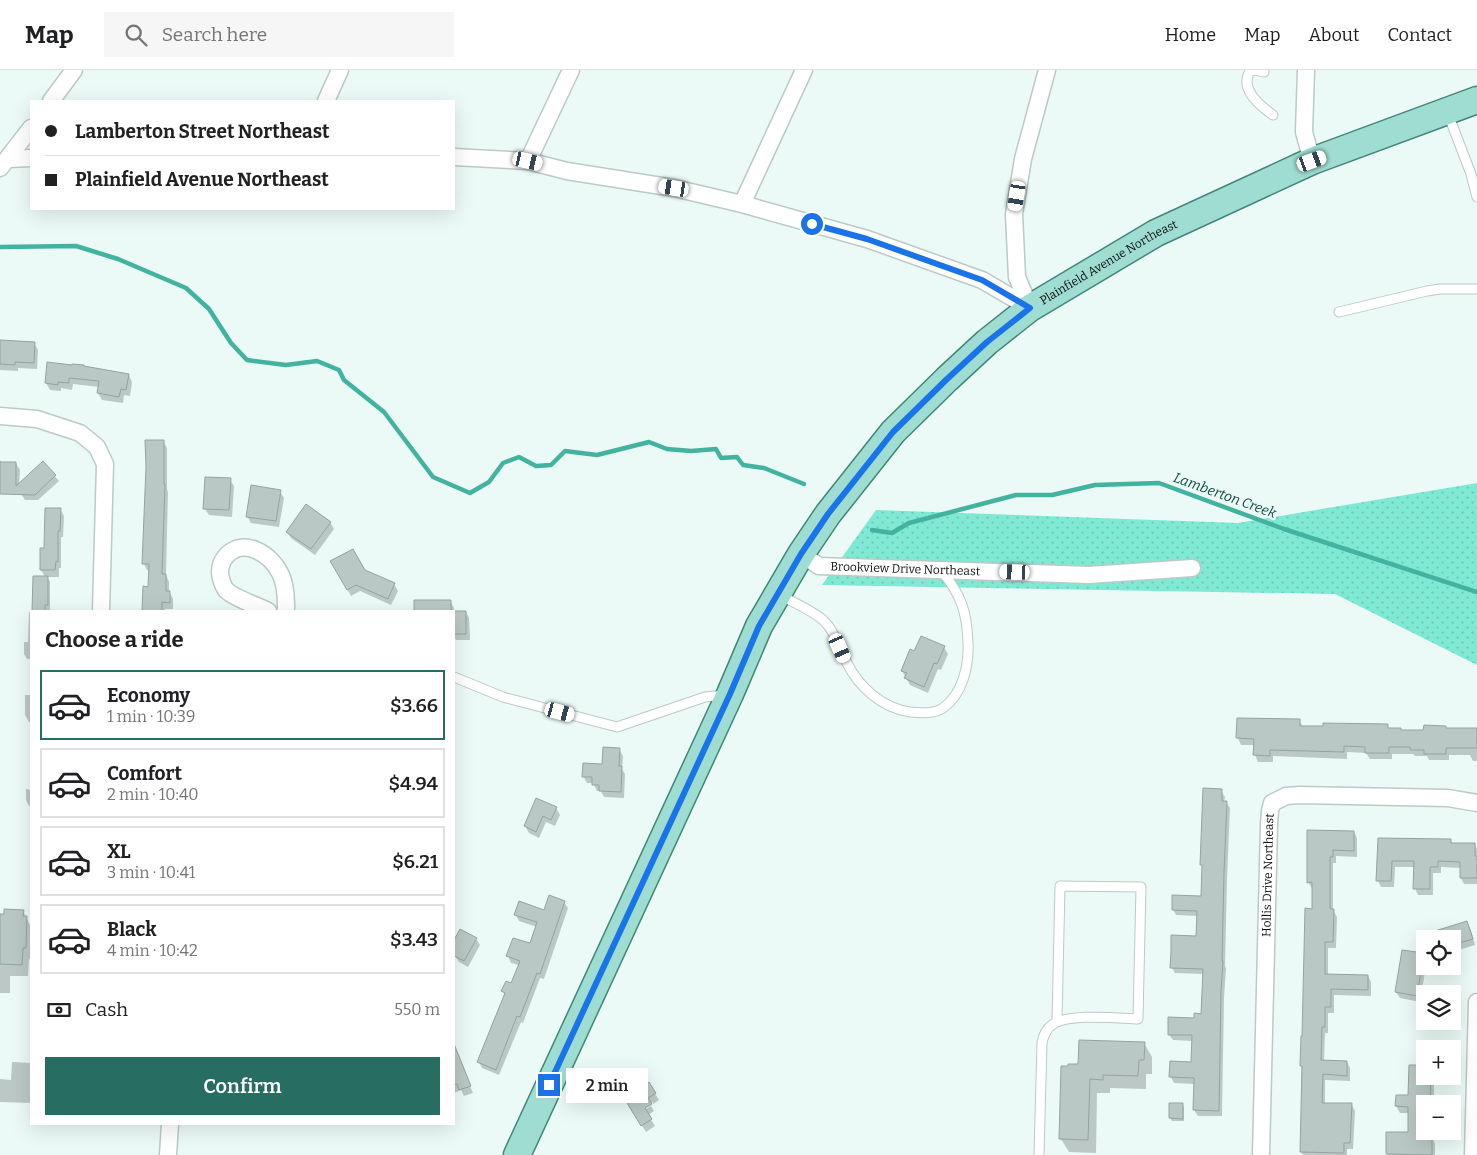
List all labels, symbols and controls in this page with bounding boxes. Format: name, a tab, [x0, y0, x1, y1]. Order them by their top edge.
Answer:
search box	[104, 12, 454, 57]
text: Map	[25, 21, 74, 49]
icon: search	[122, 21, 150, 49]
text: Search here	[162, 23, 267, 46]
text: Home	[1165, 24, 1216, 46]
text: Map	[1244, 24, 1280, 46]
text: About	[1308, 24, 1359, 46]
text: Contact	[1387, 24, 1452, 46]
text: Lamberton Street Northeast	[75, 120, 330, 143]
car	[1295, 149, 1328, 173]
car	[511, 150, 544, 172]
text: Plainfield Avenue Northeast	[75, 168, 329, 191]
car	[658, 178, 689, 198]
car	[1007, 180, 1026, 212]
route start	[801, 213, 823, 235]
street label: Plainfield Avenue Northeast	[1037, 217, 1180, 308]
water label: Lamberton Creek	[1171, 469, 1279, 522]
street label: Brookview Drive Northeast	[830, 559, 981, 578]
car	[999, 564, 1030, 580]
text: Choose a ride	[45, 626, 184, 653]
car	[827, 631, 852, 665]
icon: car	[47, 683, 92, 728]
text: Economy	[107, 684, 190, 707]
text: $3.66	[390, 694, 438, 717]
car	[543, 701, 576, 723]
text: 1 min · 10:39	[107, 707, 195, 726]
icon: car	[47, 761, 92, 806]
text: Comfort	[107, 762, 182, 785]
text: $4.94	[388, 772, 438, 795]
text: 2 min · 10:40	[107, 785, 199, 804]
street label: Hollis Drive Northeast	[1259, 812, 1277, 937]
icon: car	[47, 839, 92, 884]
text: XL	[107, 840, 131, 863]
text: $6.21	[392, 850, 438, 873]
text: 3 min · 10:41	[107, 863, 195, 882]
icon: car	[47, 917, 92, 962]
text: Black	[107, 918, 157, 941]
text: $3.43	[390, 928, 438, 951]
map controls	[1416, 930, 1461, 1140]
button: locate	[1416, 930, 1461, 975]
text: 4 min · 10:42	[107, 941, 198, 960]
button: layers	[1416, 985, 1461, 1030]
icon: cash	[45, 996, 73, 1024]
text: Cash	[85, 998, 128, 1021]
text: 550 m	[394, 1000, 440, 1019]
button: +	[1416, 1040, 1461, 1085]
button: Confirm	[45, 1057, 440, 1115]
callout: 2 min	[566, 1068, 649, 1102]
route end	[538, 1074, 560, 1096]
text: 2 min	[586, 1076, 628, 1095]
button: −	[1416, 1095, 1461, 1140]

